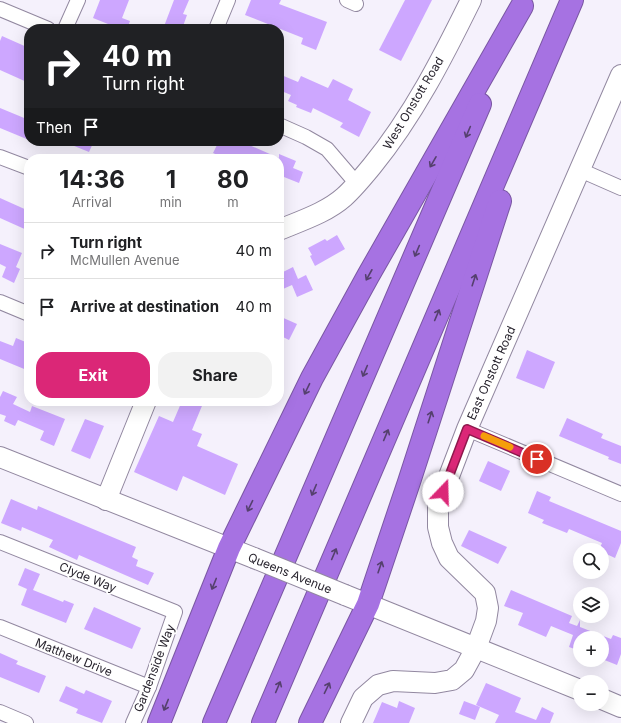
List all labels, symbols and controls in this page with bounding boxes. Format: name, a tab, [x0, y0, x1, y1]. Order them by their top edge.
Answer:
text: 40 m	[102, 39, 172, 73]
icon: right	[36, 40, 88, 92]
street label: West Onstott Road	[379, 54, 447, 152]
text: Turn right	[102, 73, 185, 94]
icon: arrive	[80, 116, 102, 138]
text: Then	[36, 118, 72, 137]
one-way arrow	[464, 126, 471, 138]
one-way arrow	[429, 156, 437, 168]
text: 14:36	[59, 165, 125, 194]
text: 1	[166, 165, 176, 194]
text: 80	[217, 165, 249, 194]
text: Arrival	[72, 194, 112, 210]
text: min	[160, 194, 182, 210]
text: m	[227, 194, 239, 210]
text: Turn right	[70, 233, 142, 252]
icon: right	[36, 240, 58, 262]
text: 40 m	[235, 241, 272, 260]
one-way arrow	[412, 245, 420, 257]
text: McMullen Avenue	[70, 252, 179, 268]
one-way arrow	[365, 269, 372, 281]
one-way arrow	[471, 274, 478, 287]
icon: arrive	[36, 296, 58, 318]
text: Arrive at destination	[70, 297, 219, 316]
text: 40 m	[235, 297, 272, 316]
one-way arrow	[434, 310, 441, 322]
street label: East Onstott Road	[464, 324, 518, 422]
button: Exit	[36, 352, 150, 398]
button: Share	[158, 352, 272, 398]
one-way arrow	[361, 364, 369, 376]
one-way arrow	[303, 382, 310, 394]
one-way arrow	[427, 411, 434, 424]
one-way arrow	[382, 429, 390, 441]
pin	[520, 442, 554, 476]
icon: arrive	[526, 448, 548, 470]
position arrow	[422, 471, 464, 513]
one-way arrow	[310, 484, 317, 496]
one-way arrow	[246, 499, 253, 511]
map controls	[573, 543, 609, 711]
button: search	[573, 543, 609, 579]
street label: Queens Avenue	[246, 549, 334, 597]
one-way arrow	[331, 549, 339, 561]
street label: Clyde Way	[57, 559, 119, 595]
one-way arrow	[377, 562, 385, 574]
one-way arrow	[210, 578, 218, 590]
button: layers	[573, 587, 609, 623]
street label: Gardenside Way	[130, 622, 178, 714]
button: +	[573, 631, 609, 667]
street label: Matthew Drive	[33, 635, 115, 679]
button: −	[573, 675, 609, 711]
one-way arrow	[275, 681, 283, 693]
one-way arrow	[324, 682, 331, 694]
one-way arrow	[162, 699, 170, 711]

